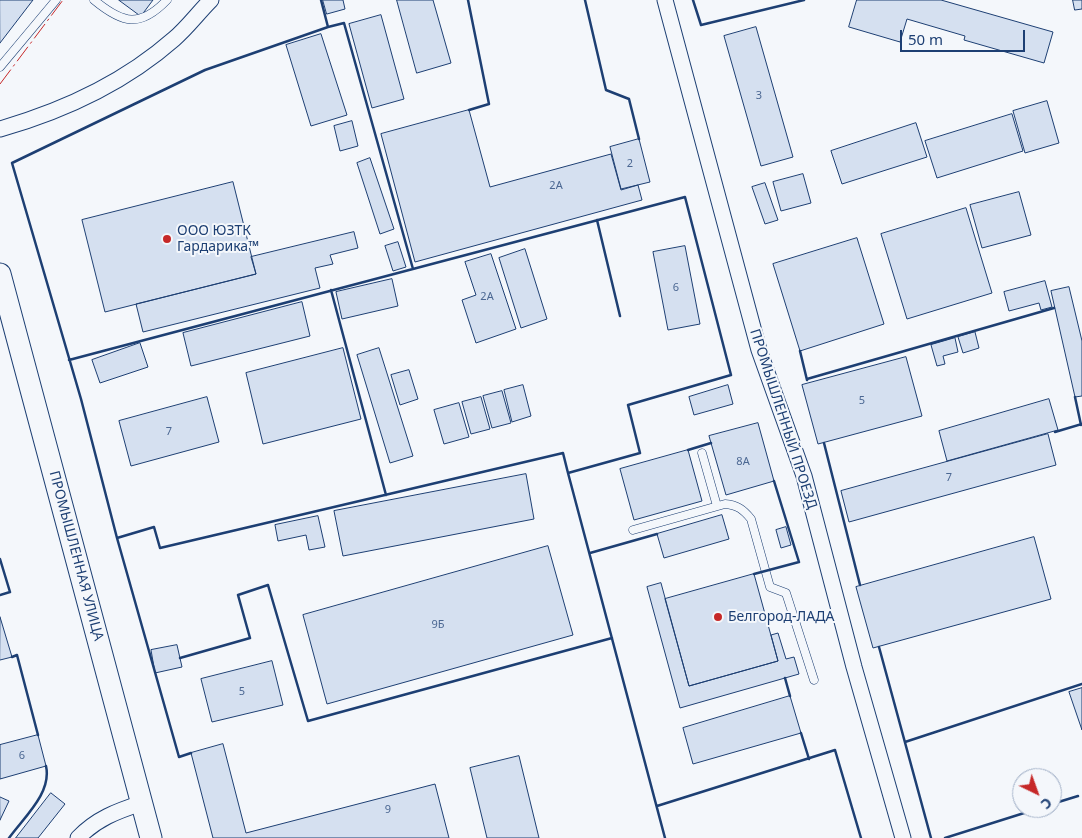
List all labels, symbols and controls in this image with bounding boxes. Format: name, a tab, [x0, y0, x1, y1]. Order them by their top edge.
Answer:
scale bar	[902, 20, 1027, 52]
text: 50 m	[908, 29, 943, 49]
house number: 3	[756, 89, 762, 103]
house number: 2	[627, 157, 633, 171]
house number: 2А	[549, 179, 563, 193]
place label: ООО ЮЗТК Гардарика™	[177, 223, 259, 256]
marker: ООО ЮЗТК Гардарика™	[161, 233, 173, 245]
house number: 6	[673, 281, 679, 295]
house number: 2А	[480, 290, 494, 304]
street label: ПРОМЫШЛЕННЫЙ ПРОЕЗД	[746, 327, 820, 511]
house number: 5	[859, 394, 865, 408]
house number: 7	[166, 425, 172, 439]
house number: 8А	[736, 455, 750, 469]
street label: ПРОМЫШЛЕННАЯ УЛИЦА	[45, 469, 107, 643]
house number: 7	[946, 471, 952, 485]
place label: Белгород-ЛАДА	[728, 609, 834, 625]
marker: Белгород-ЛАДА	[712, 611, 724, 623]
house number: 9Б	[431, 618, 445, 632]
house number: 5	[239, 685, 245, 699]
house number: 6	[19, 749, 25, 763]
north arrow	[1012, 768, 1062, 818]
text: С	[1037, 794, 1056, 814]
house number: 9	[385, 803, 391, 817]

